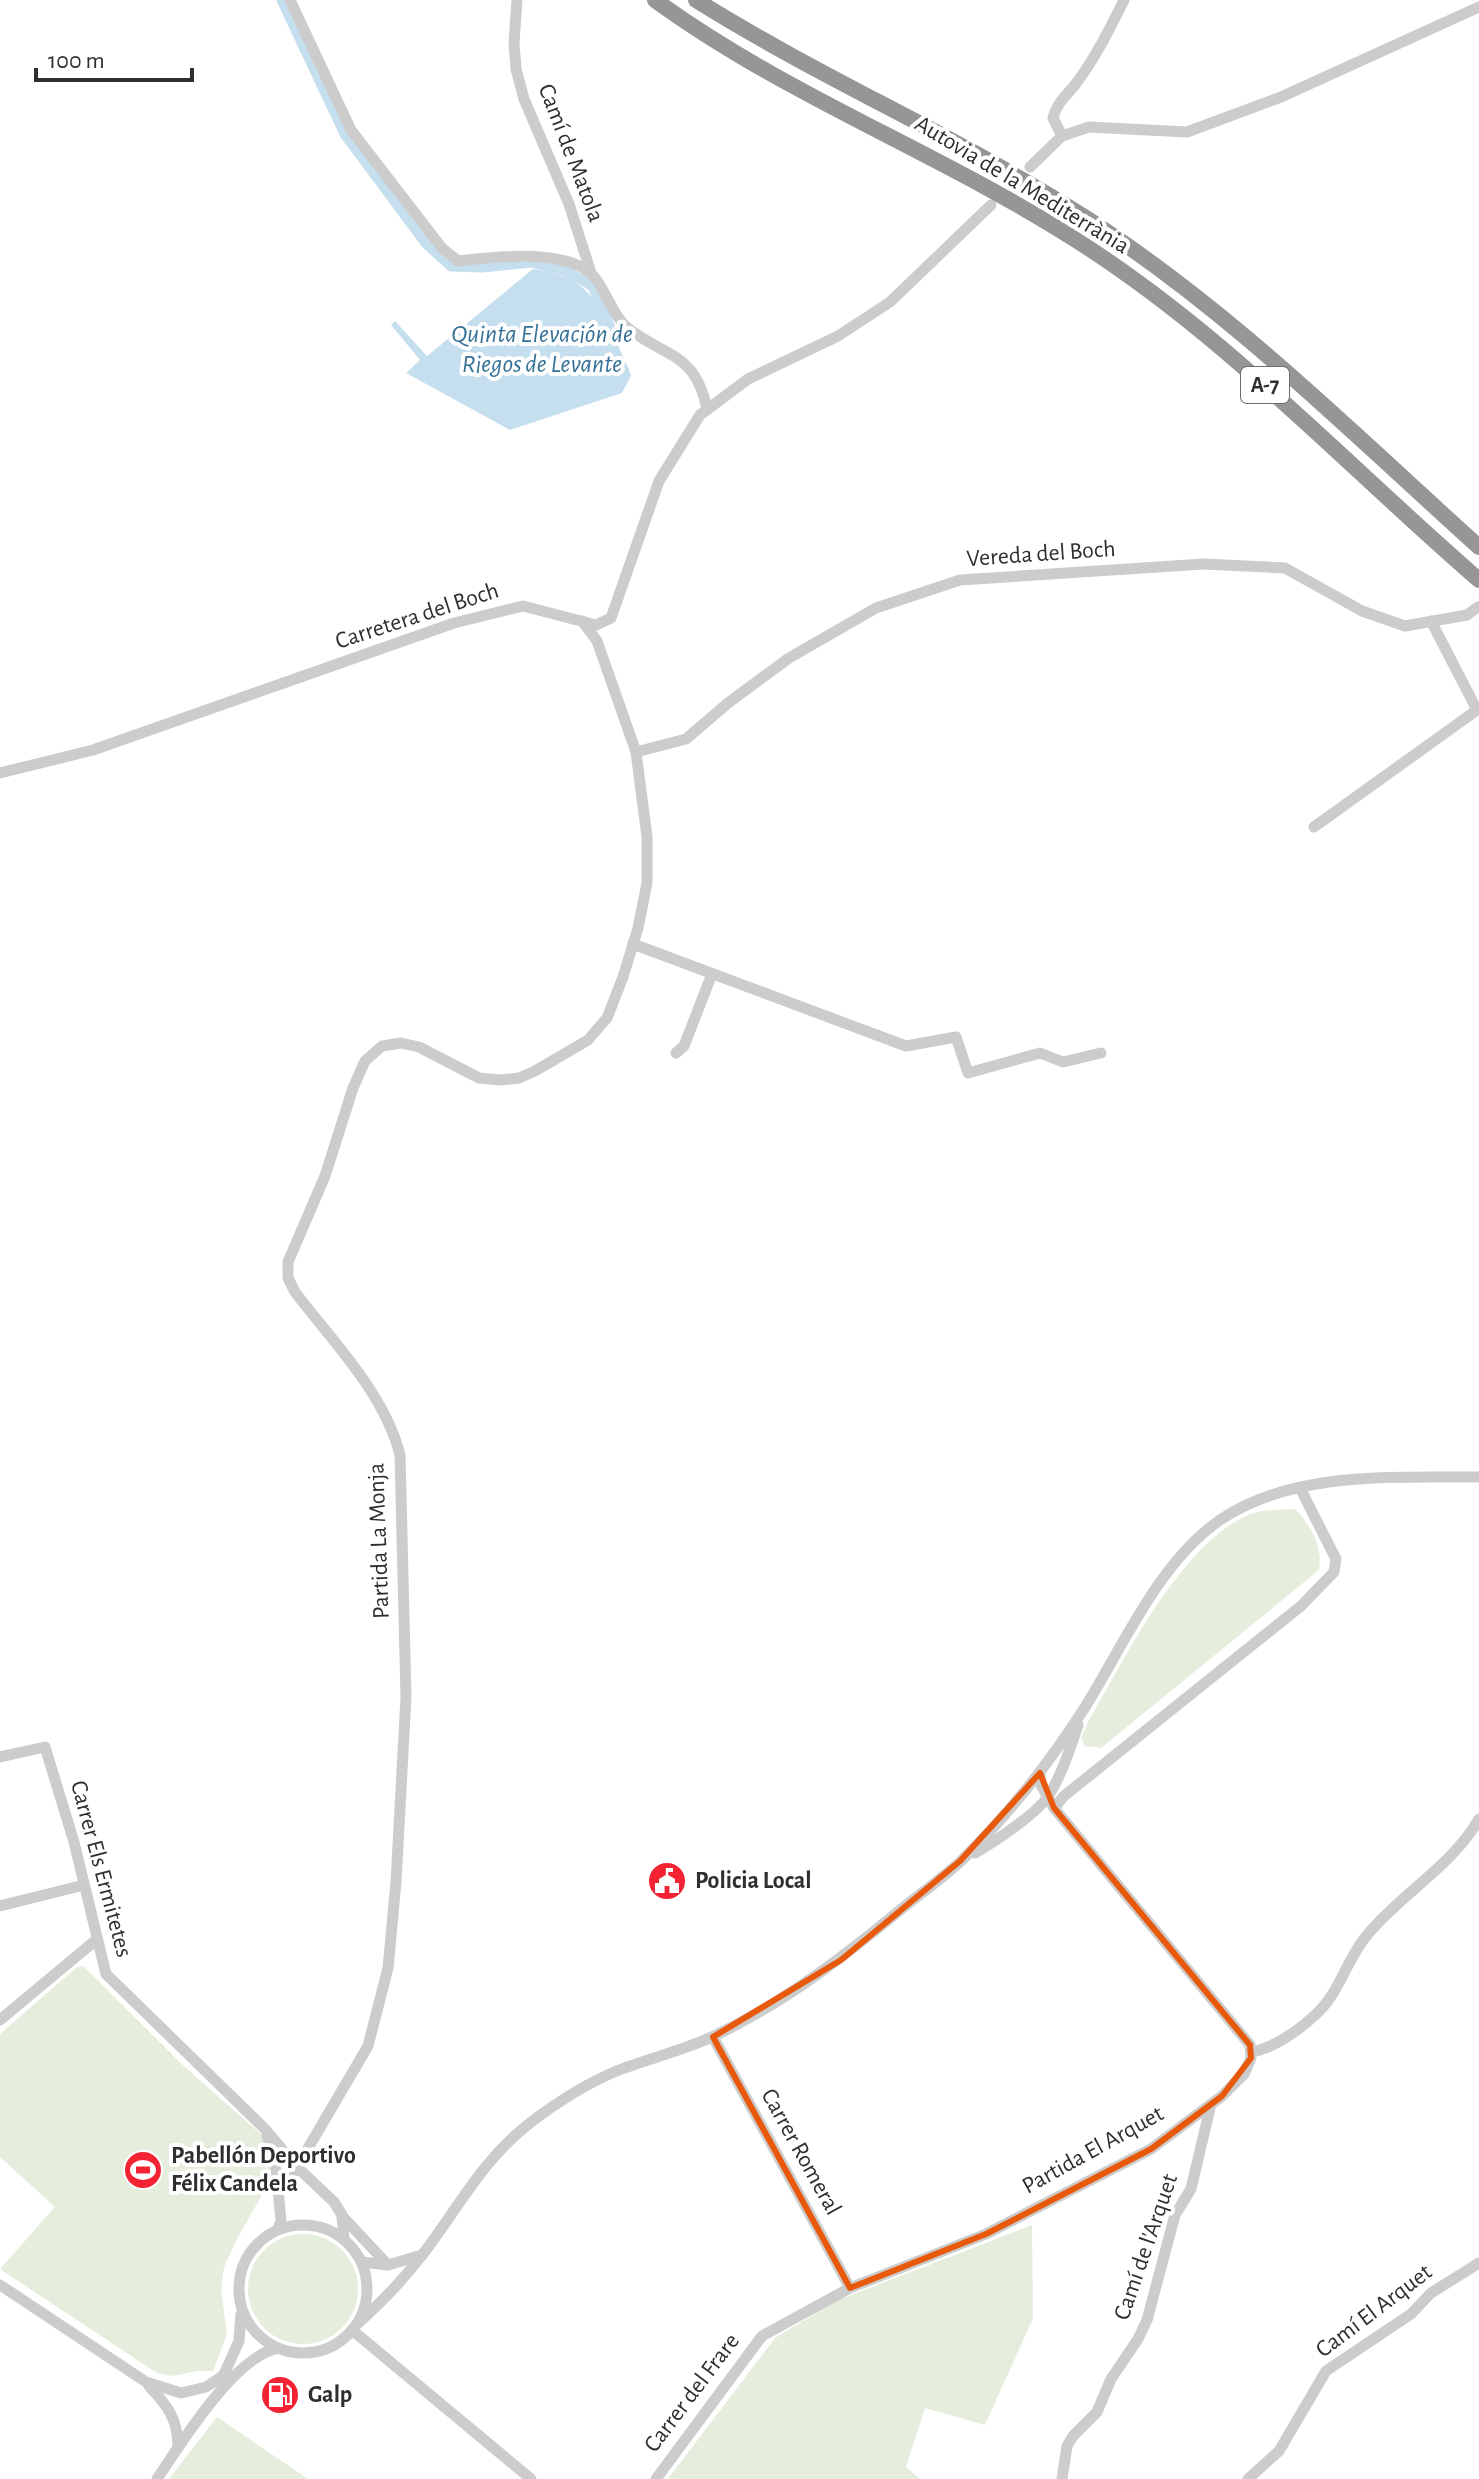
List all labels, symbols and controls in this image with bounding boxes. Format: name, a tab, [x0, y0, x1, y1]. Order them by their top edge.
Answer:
scale bar	[36, 32, 192, 82]
text: 100 m	[48, 49, 105, 73]
street label: Camí de Matola	[534, 81, 608, 225]
street label: Autovia de la Mediterrània	[911, 112, 1133, 258]
water label: Quinta Elevación de Riegos de Levante	[451, 321, 633, 377]
road number: A-7	[1241, 367, 1289, 403]
street label: Vereda del Boch	[966, 537, 1116, 571]
street label: Carretera del Boch	[332, 578, 502, 654]
street label: Partida La Monja	[364, 1462, 394, 1620]
street label: Carrer Els Ermitetes	[66, 1778, 136, 1960]
public building icon: Policia Local	[646, 1860, 688, 1902]
place label: Policia Local	[695, 1869, 812, 1893]
street label: Carrer Romeral	[756, 2085, 846, 2219]
street label: Partida El Arquet	[1018, 2101, 1168, 2199]
place label: Pabellón Deportivo Félix Candela	[171, 2144, 356, 2196]
sports icon: Pabellón Deportivo Félix Candela	[122, 2149, 164, 2191]
street label: Camí de l'Arquet	[1110, 2171, 1182, 2323]
street label: Camí El Arquet	[1312, 2260, 1437, 2362]
street label: Carrer del Frare	[640, 2329, 744, 2457]
fuel station icon: Galp	[259, 2374, 301, 2416]
place label: Galp	[308, 2383, 352, 2407]

